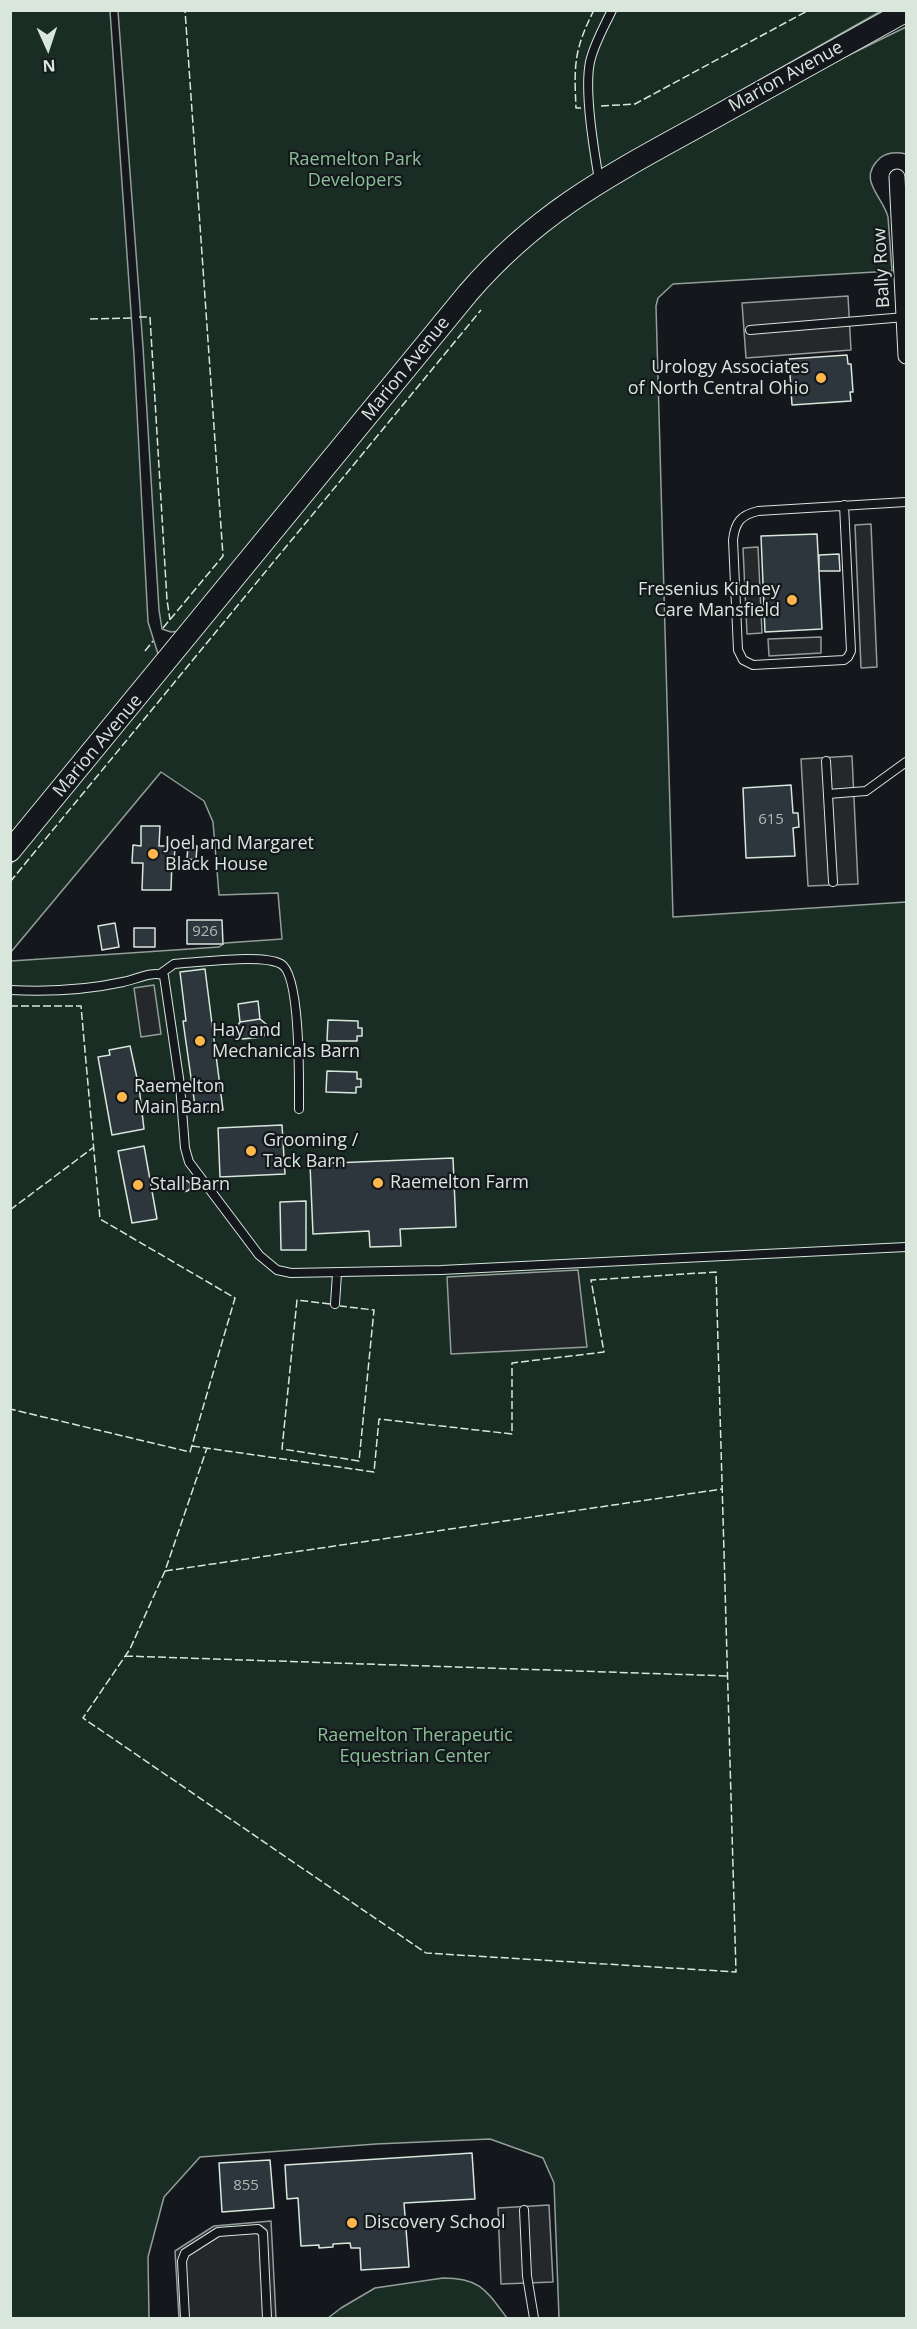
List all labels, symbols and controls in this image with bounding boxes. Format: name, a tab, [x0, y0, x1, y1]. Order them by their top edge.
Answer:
north arrow	[18, 18, 78, 78]
street label: Marion Avenue	[725, 37, 847, 117]
text: N	[42, 55, 56, 77]
park label: Raemelton Park Developers	[288, 149, 422, 192]
street label: Bally Row	[869, 227, 895, 309]
street label: Marion Avenue	[358, 313, 454, 425]
place label: Urology Associates of North Central Ohio	[628, 357, 809, 400]
marker: Urology Associates of North Central Ohio	[814, 371, 828, 385]
place label: Fresenius Kidney Care Mansfield	[638, 579, 780, 622]
marker: Fresenius Kidney Care Mansfield	[785, 593, 799, 607]
street label: Marion Avenue	[49, 690, 147, 802]
house number: 615	[758, 811, 784, 829]
place label: Joel and Margaret Black House	[165, 833, 314, 876]
marker: Joel and Margaret Black House	[146, 847, 160, 861]
house number: 926	[192, 923, 218, 941]
place label: Hay and Mechanicals Barn	[212, 1020, 360, 1062]
marker: Hay and Mechanicals Barn	[193, 1034, 207, 1048]
place label: Raemelton Main Barn	[134, 1076, 225, 1118]
marker: Raemelton Main Barn	[115, 1090, 129, 1104]
place label: Grooming / Tack Barn	[263, 1130, 358, 1172]
marker: Grooming / Tack Barn	[244, 1144, 258, 1158]
place label: Raemelton Farm	[390, 1172, 529, 1194]
place label: Stall Barn	[150, 1174, 230, 1196]
marker: Raemelton Farm	[371, 1176, 385, 1190]
marker: Stall Barn	[131, 1178, 145, 1192]
park label: Raemelton Therapeutic Equestrian Center	[317, 1725, 513, 1768]
house number: 855	[233, 2177, 259, 2195]
place label: Discovery School	[364, 2212, 506, 2234]
marker: Discovery School	[345, 2216, 359, 2230]

